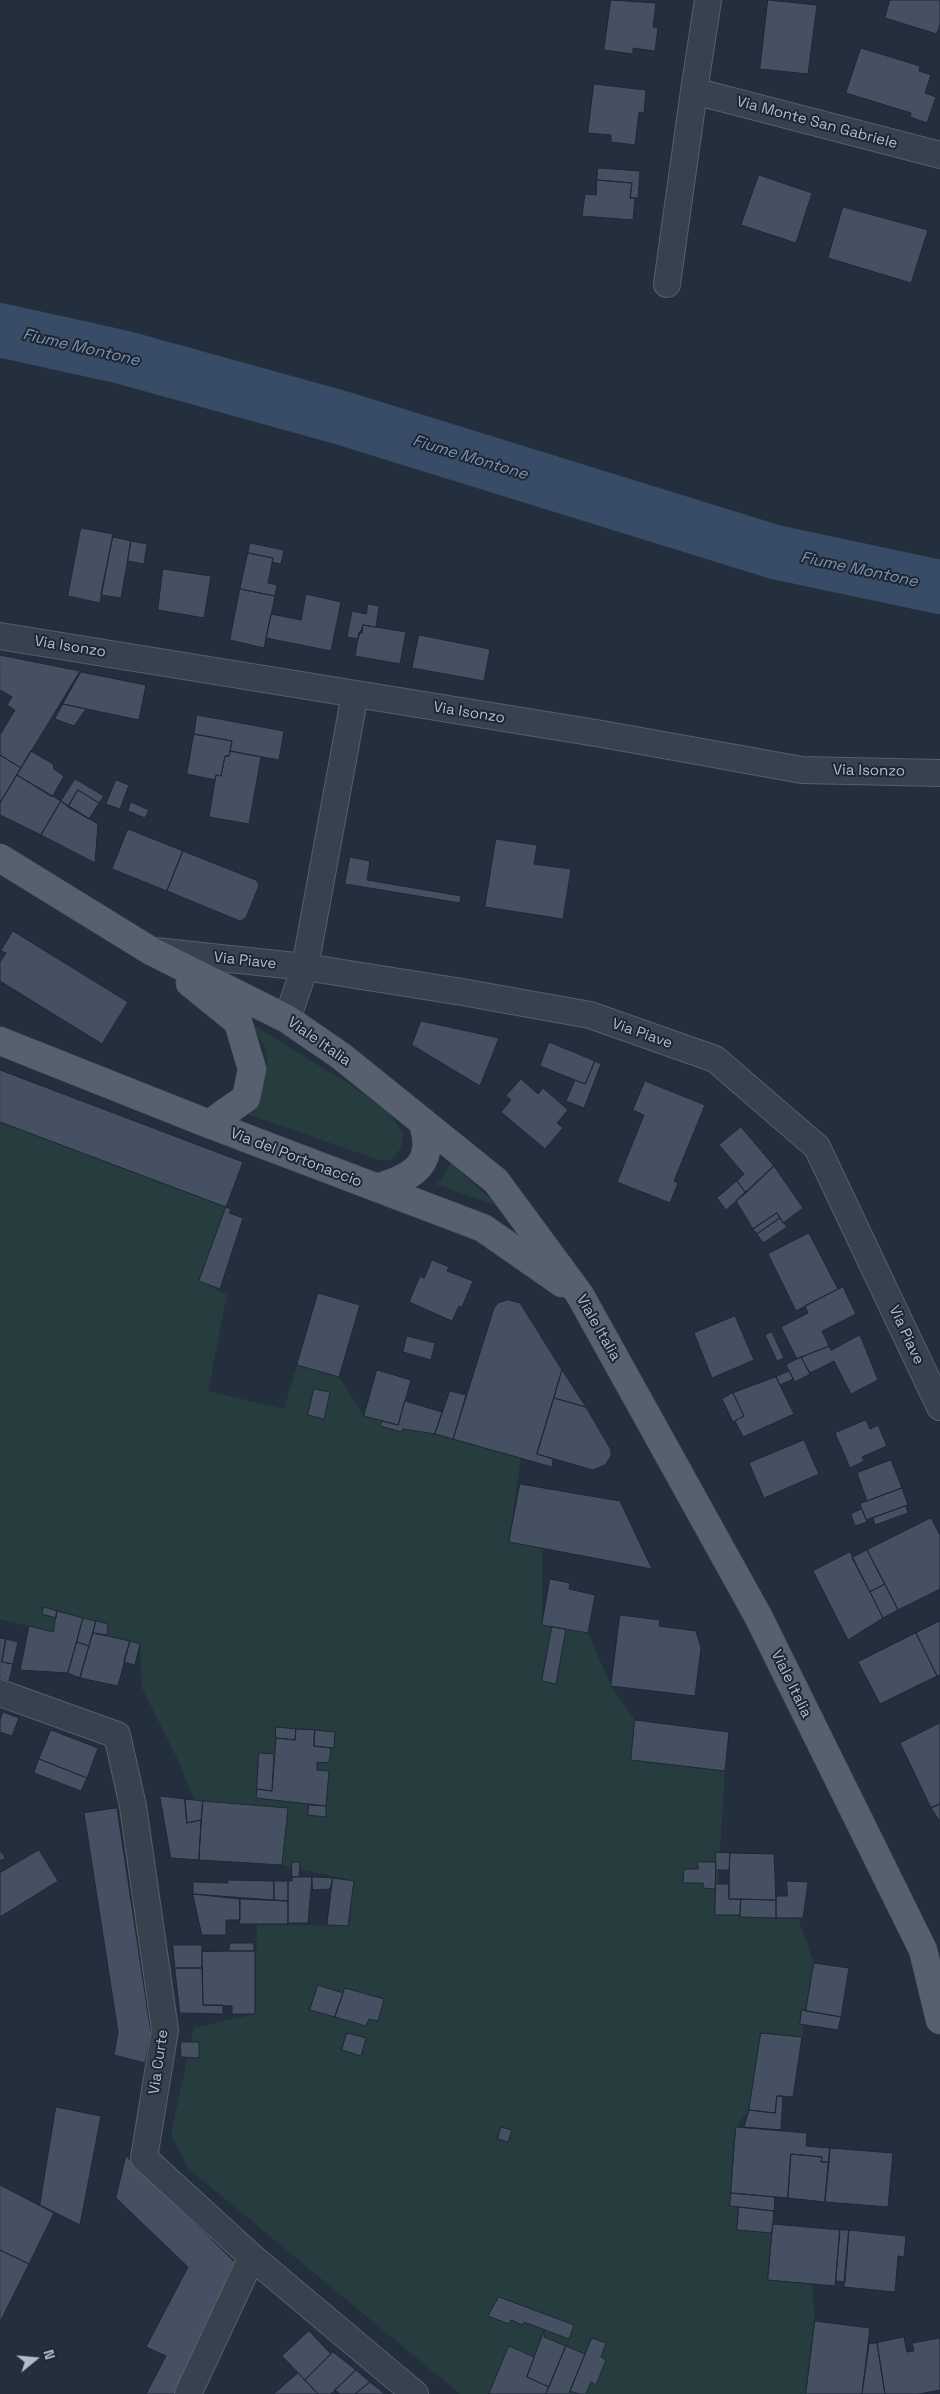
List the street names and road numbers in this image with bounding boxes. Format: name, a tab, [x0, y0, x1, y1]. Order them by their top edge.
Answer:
street label: Via Monte San Gabriele	[735, 93, 899, 153]
street label: Via Isonzo	[33, 632, 107, 662]
street label: Via Isonzo	[432, 698, 506, 728]
street label: Via Isonzo	[833, 761, 905, 781]
street label: Via Piave	[213, 949, 277, 973]
street label: Viale Italia	[284, 1014, 354, 1070]
street label: Via Piave	[609, 1015, 675, 1053]
street label: Via del Portonaccio	[228, 1125, 364, 1191]
street label: Viale Italia	[572, 1292, 624, 1364]
street label: Via Piave	[885, 1303, 927, 1367]
street label: Viale Italia	[767, 1647, 815, 1721]
street label: Via Curte	[146, 2028, 172, 2096]

